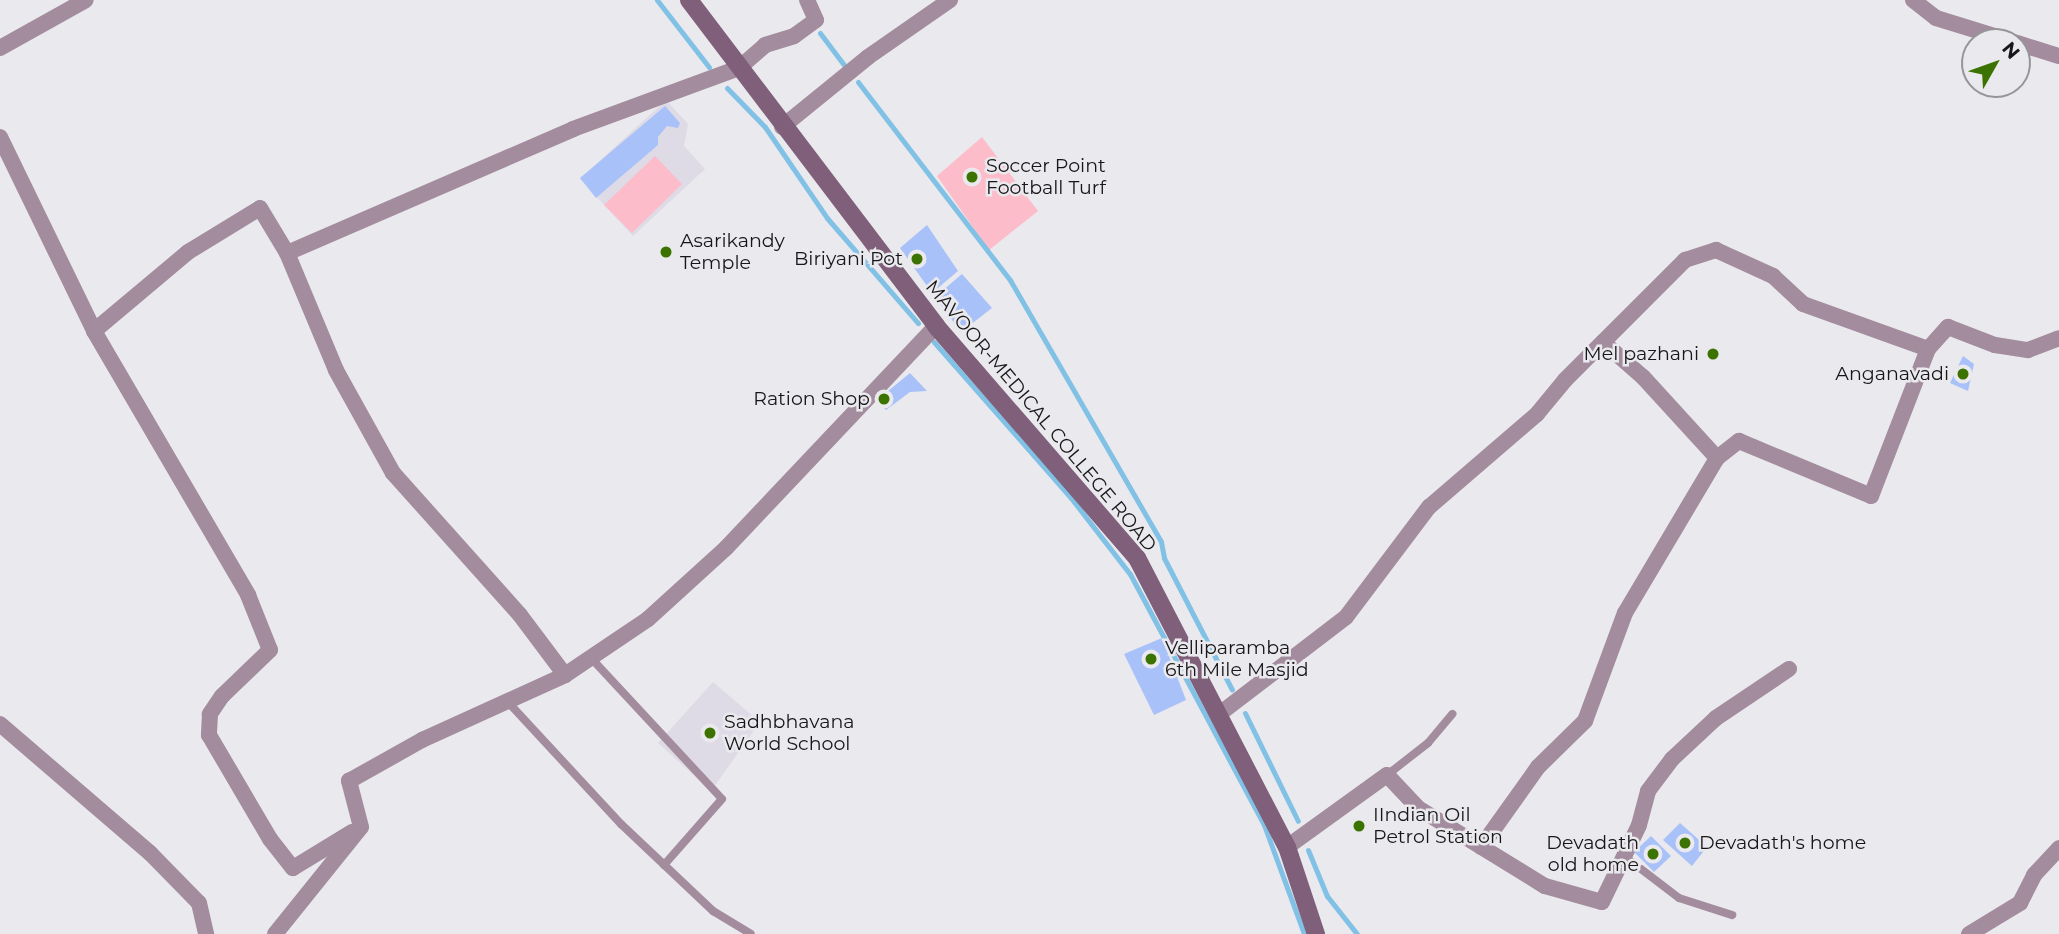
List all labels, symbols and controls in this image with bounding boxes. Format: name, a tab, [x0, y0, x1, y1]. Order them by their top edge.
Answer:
north arrow	[1961, 28, 2031, 98]
text: N	[1997, 37, 2025, 64]
place label: Soccer Point Football Turf	[986, 155, 1106, 199]
marker: Soccer Point Football Turf	[964, 169, 980, 185]
place label: Asarikandy Temple	[680, 230, 785, 274]
marker: Asarikandy Temple	[658, 244, 674, 260]
place label: Biriyani Pot	[794, 248, 903, 270]
marker: Biriyani Pot	[909, 251, 925, 267]
street label: MAVOOR-MEDICAL COLLEGE ROAD	[921, 276, 1161, 556]
place label: Mel pazhani	[1584, 343, 1699, 365]
marker: Mel pazhani	[1705, 346, 1721, 362]
place label: Anganavadi	[1835, 363, 1949, 385]
marker: Anganavadi	[1955, 366, 1971, 382]
place label: Ration Shop	[753, 388, 870, 410]
marker: Ration Shop	[876, 391, 892, 407]
place label: Velliparamba 6th Mile Masjid	[1165, 637, 1309, 681]
marker: Velliparamba 6th Mile Masjid	[1143, 651, 1159, 667]
place label: Sadhbhavana World School	[724, 711, 855, 755]
marker: Sadhbhavana World School	[702, 725, 718, 741]
place label: IIndian Oil Petrol Station	[1373, 804, 1503, 848]
marker: IIndian Oil Petrol Station	[1351, 818, 1367, 834]
place label: Devadath old home	[1546, 832, 1639, 876]
place label: Devadath's home	[1699, 832, 1866, 854]
marker: Devadath's home	[1677, 835, 1693, 851]
marker: Devadath old home	[1645, 846, 1661, 862]

